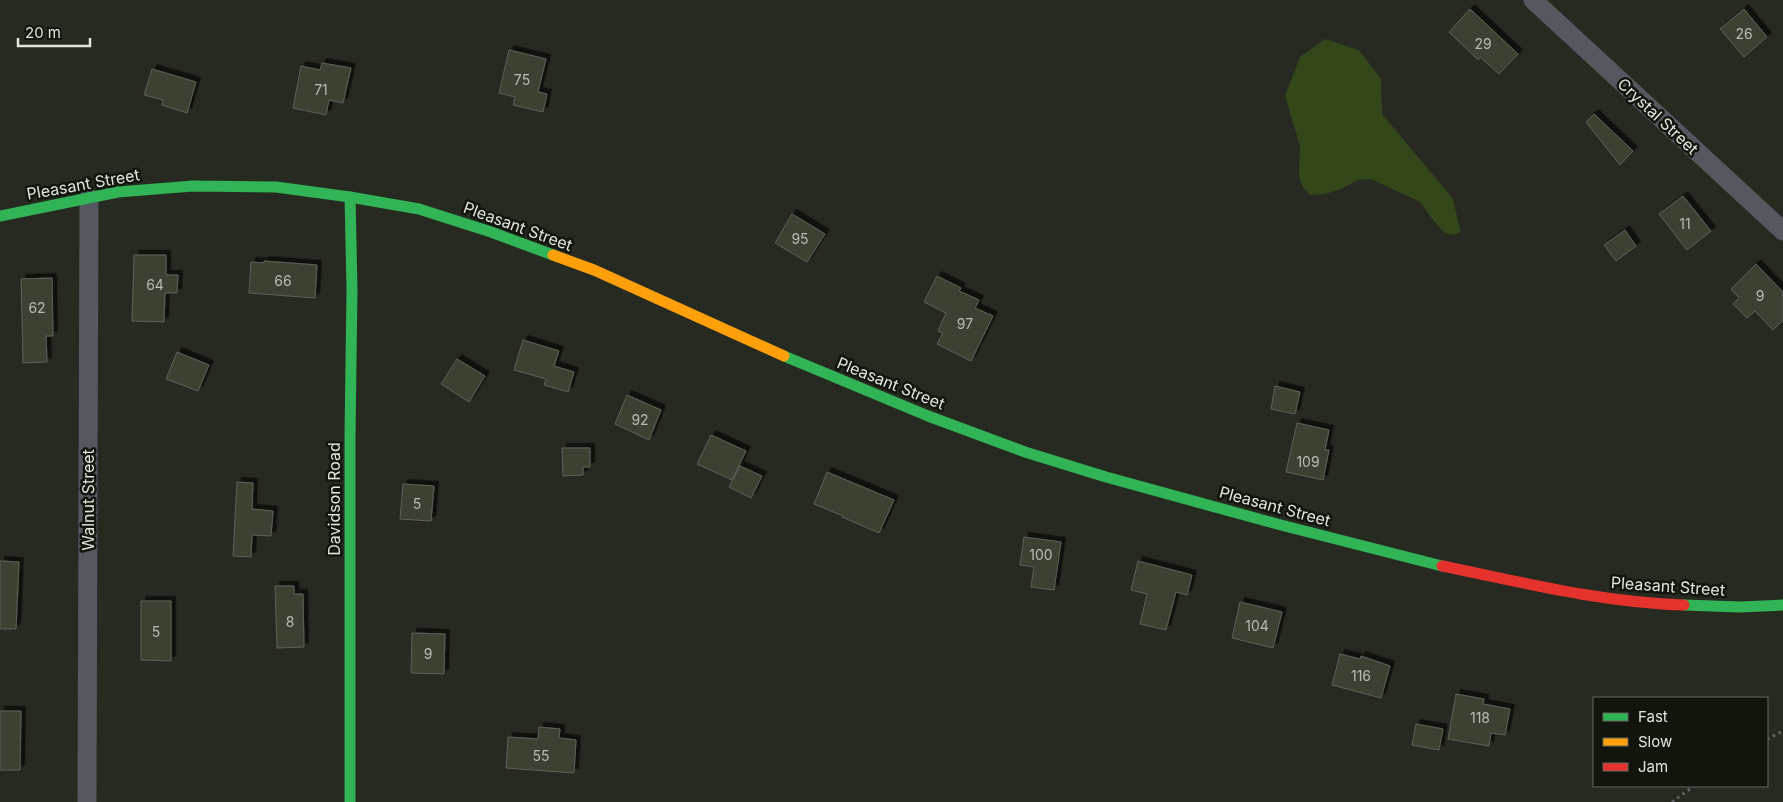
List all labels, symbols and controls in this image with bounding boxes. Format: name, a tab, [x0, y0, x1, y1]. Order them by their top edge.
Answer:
scale bar	[18, 15, 90, 47]
text: 20 m	[25, 23, 61, 42]
house number: 26	[1735, 25, 1753, 42]
house number: 29	[1474, 35, 1492, 52]
house number: 75	[514, 71, 530, 88]
street label: Crystal Street	[1613, 73, 1703, 159]
house number: 71	[314, 81, 328, 98]
street label: Pleasant Street	[25, 164, 141, 204]
street label: Pleasant Street	[461, 197, 575, 255]
house number: 11	[1679, 215, 1691, 232]
house number: 95	[791, 230, 809, 247]
house number: 66	[274, 272, 292, 289]
house number: 64	[146, 276, 164, 293]
house number: 9	[1756, 287, 1764, 304]
house number: 62	[28, 299, 46, 316]
house number: 97	[957, 315, 973, 332]
street label: Pleasant Street	[834, 352, 948, 414]
house number: 92	[631, 411, 649, 428]
street label: Davidson Road	[324, 442, 344, 556]
street label: Walnut Street	[78, 449, 98, 551]
house number: 109	[1296, 453, 1320, 470]
street label: Pleasant Street	[1217, 482, 1333, 530]
house number: 5	[413, 495, 421, 512]
house number: 100	[1029, 546, 1053, 563]
street label: Pleasant Street	[1610, 572, 1726, 600]
house number: 8	[286, 613, 294, 630]
house number: 104	[1245, 617, 1269, 634]
house number: 5	[152, 623, 160, 640]
house number: 9	[424, 645, 432, 662]
house number: 116	[1351, 667, 1371, 684]
legend	[1593, 697, 1768, 787]
text: Fast	[1638, 707, 1668, 726]
house number: 118	[1470, 709, 1490, 726]
text: Slow	[1638, 732, 1672, 751]
house number: 55	[532, 747, 550, 764]
text: Jam	[1638, 757, 1668, 776]

